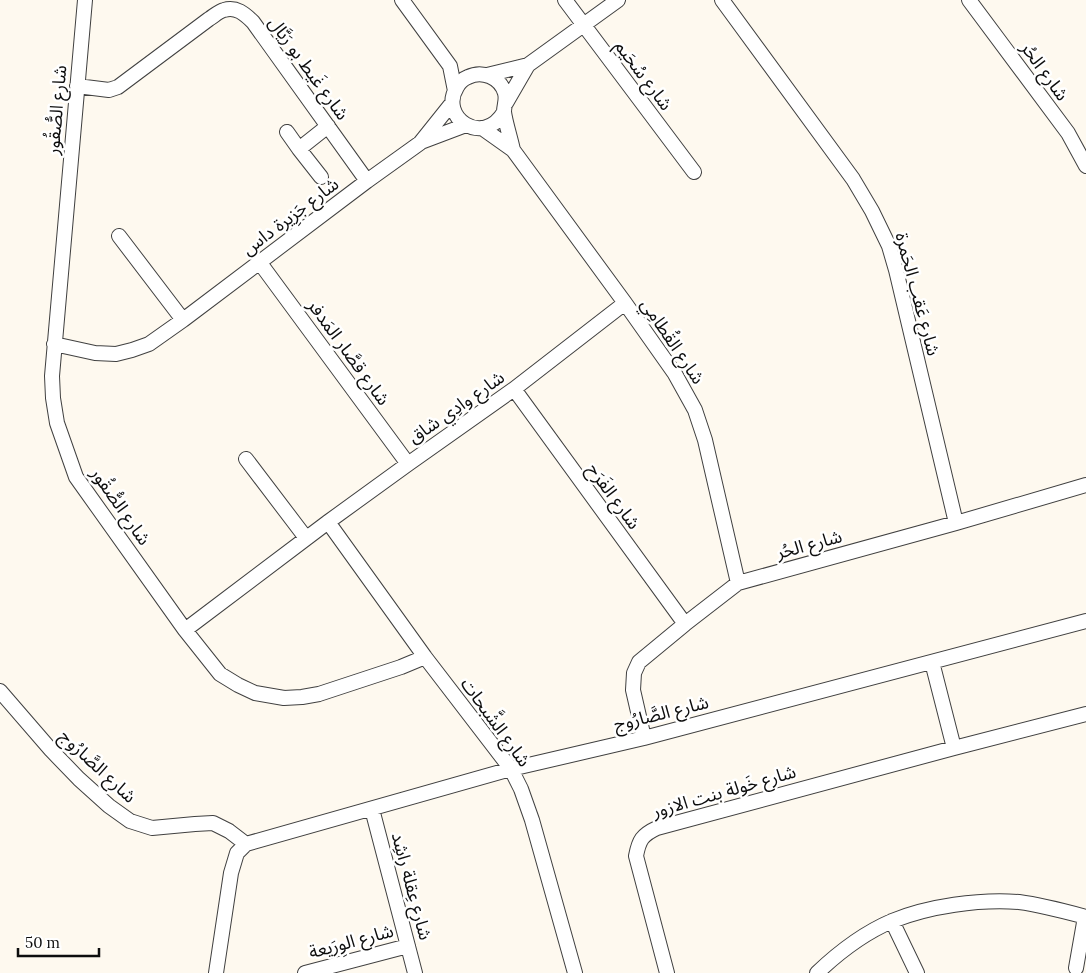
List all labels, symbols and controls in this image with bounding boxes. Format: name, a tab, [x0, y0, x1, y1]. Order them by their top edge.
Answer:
street label: شارع غَيط بو رَيَّال	[261, 12, 354, 126]
street label: شارع سُحَيم	[608, 35, 678, 117]
street label: شارع الحُر	[1013, 36, 1074, 107]
street label: شارع الصُّقُور	[41, 64, 74, 157]
street label: شارع جَزِيرة داس	[237, 172, 345, 262]
street label: شارع عَقب الحَمرة	[888, 230, 946, 359]
street label: شارع قصَّار المَدفر	[300, 294, 395, 411]
street label: شارع القُطامِي	[633, 294, 710, 390]
street label: شارع وادِي شاق	[403, 365, 510, 451]
street label: شارع الفَرَح	[580, 458, 646, 535]
street label: شارع الصُّقُور	[83, 462, 156, 551]
street label: شارع الحُر	[773, 524, 845, 567]
street label: شارع الشَّبحات	[453, 671, 539, 773]
street label: شارع الصَّارُوج	[611, 690, 712, 739]
street label: شارع الصَّارُوج	[53, 724, 141, 810]
street label: شارع خَولة بنت الازور	[648, 759, 799, 826]
street label: شارع عِقلة راشِد	[384, 830, 437, 943]
street label: شارع الوِرَيعة	[306, 919, 397, 967]
scale bar	[18, 926, 99, 958]
text: 50 m	[25, 933, 60, 952]

